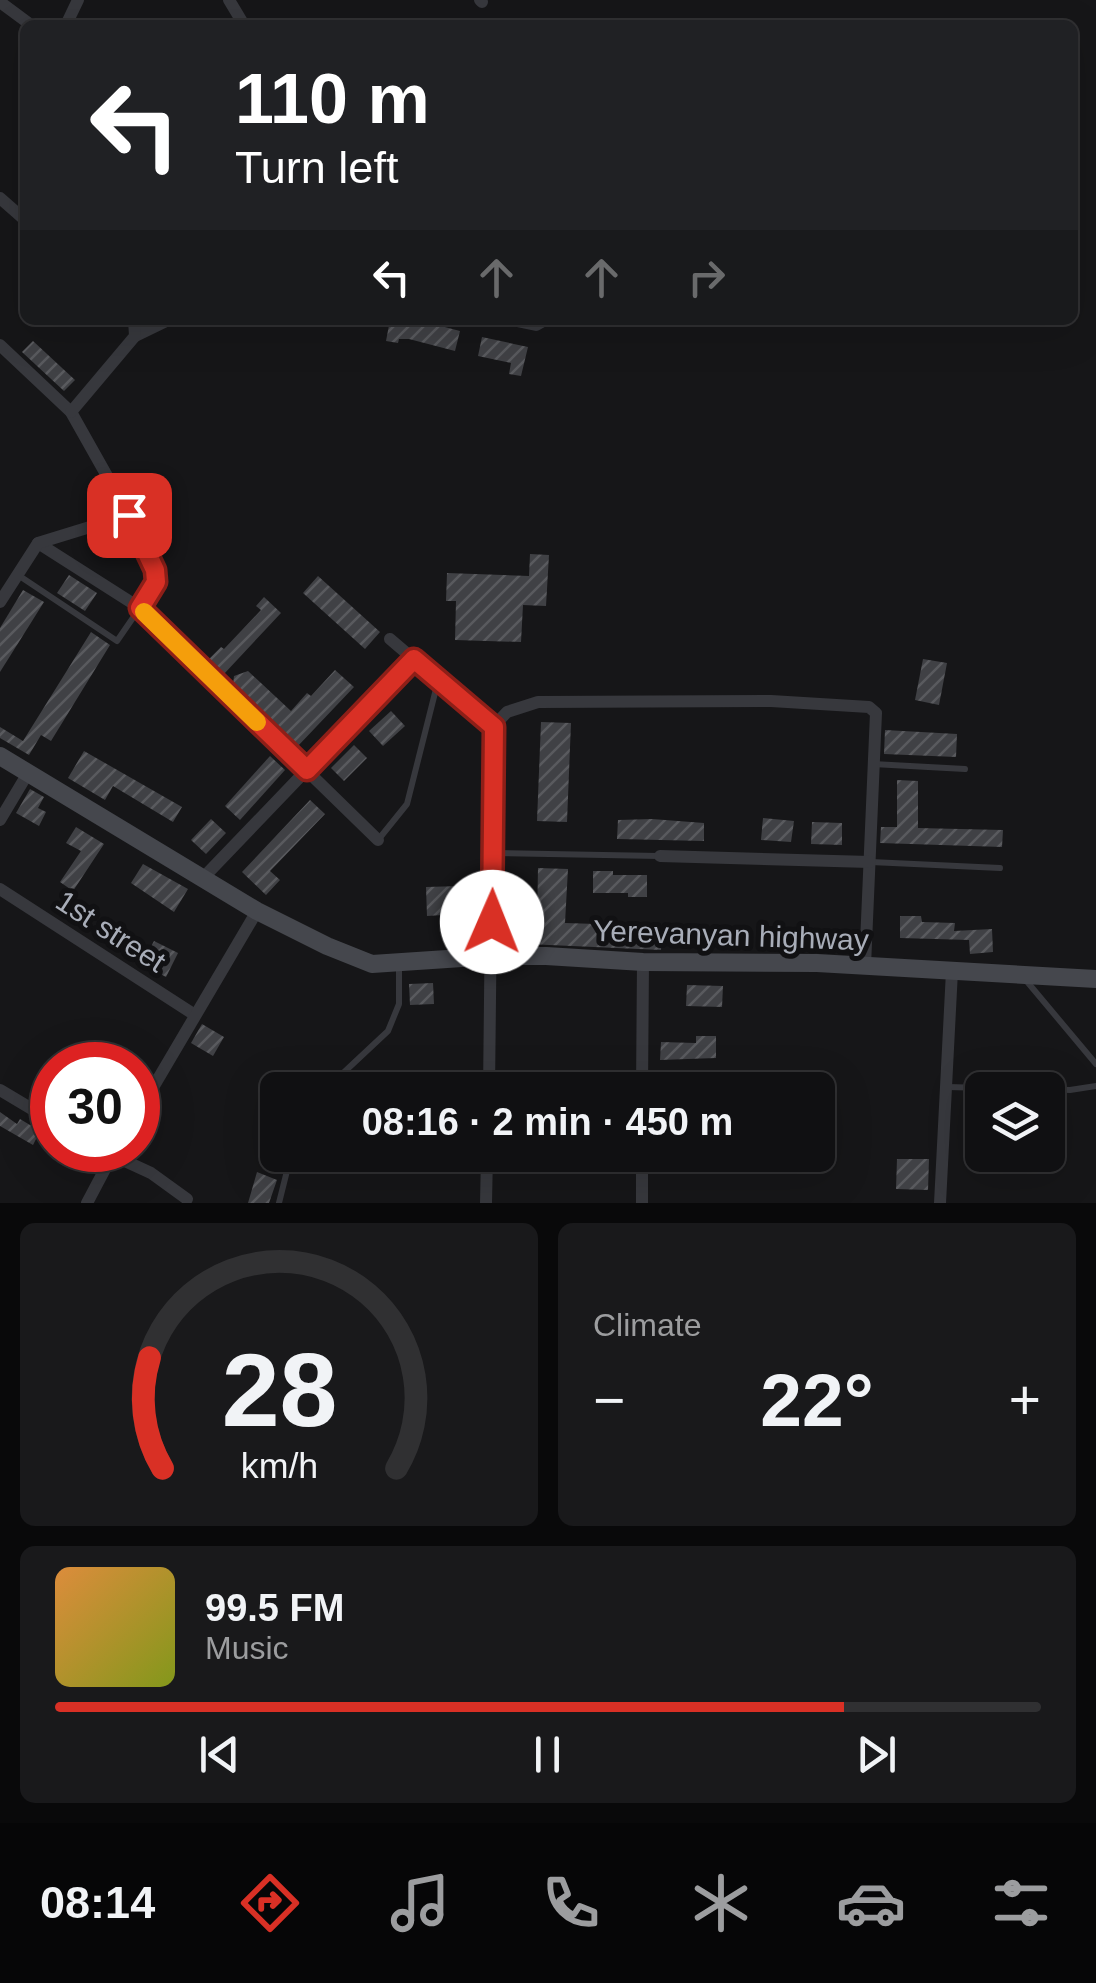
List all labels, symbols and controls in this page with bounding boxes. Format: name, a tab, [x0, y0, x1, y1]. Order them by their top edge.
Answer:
icon: left	[70, 60, 200, 190]
text: 110 m	[235, 60, 430, 138]
text: Turn left	[235, 142, 398, 193]
icon: left	[364, 250, 419, 305]
icon: ahead	[469, 250, 524, 305]
icon: ahead	[574, 250, 629, 305]
icon: right	[679, 250, 734, 305]
pin	[87, 473, 172, 558]
icon: arrive	[102, 488, 157, 543]
position arrow	[440, 870, 544, 974]
street label: 1st street	[50, 884, 172, 979]
street label: Yerevanyan highway	[593, 914, 869, 956]
speed limit sign: 30	[30, 1042, 160, 1172]
map controls	[965, 1072, 1065, 1172]
button: layers	[965, 1072, 1065, 1172]
text: 08:16 · 2 min · 450 m	[362, 1101, 733, 1143]
text: Climate	[593, 1307, 701, 1343]
text: 28	[221, 1332, 337, 1448]
text: 22°	[760, 1358, 874, 1442]
text: −	[593, 1369, 625, 1431]
text: +	[1009, 1369, 1041, 1431]
text: km/h	[240, 1446, 318, 1486]
text: 99.5 FM	[205, 1587, 344, 1629]
text: Music	[205, 1630, 289, 1666]
icon: previous	[192, 1727, 247, 1782]
icon: pause	[520, 1727, 575, 1782]
icon: next	[849, 1727, 904, 1782]
icon: directions	[235, 1868, 305, 1938]
icon: music	[385, 1868, 455, 1938]
icon: phone	[536, 1868, 606, 1938]
icon: climate	[686, 1868, 756, 1938]
icon: car	[836, 1868, 906, 1938]
icon: filters	[986, 1868, 1056, 1938]
text: 08:14	[40, 1877, 155, 1928]

